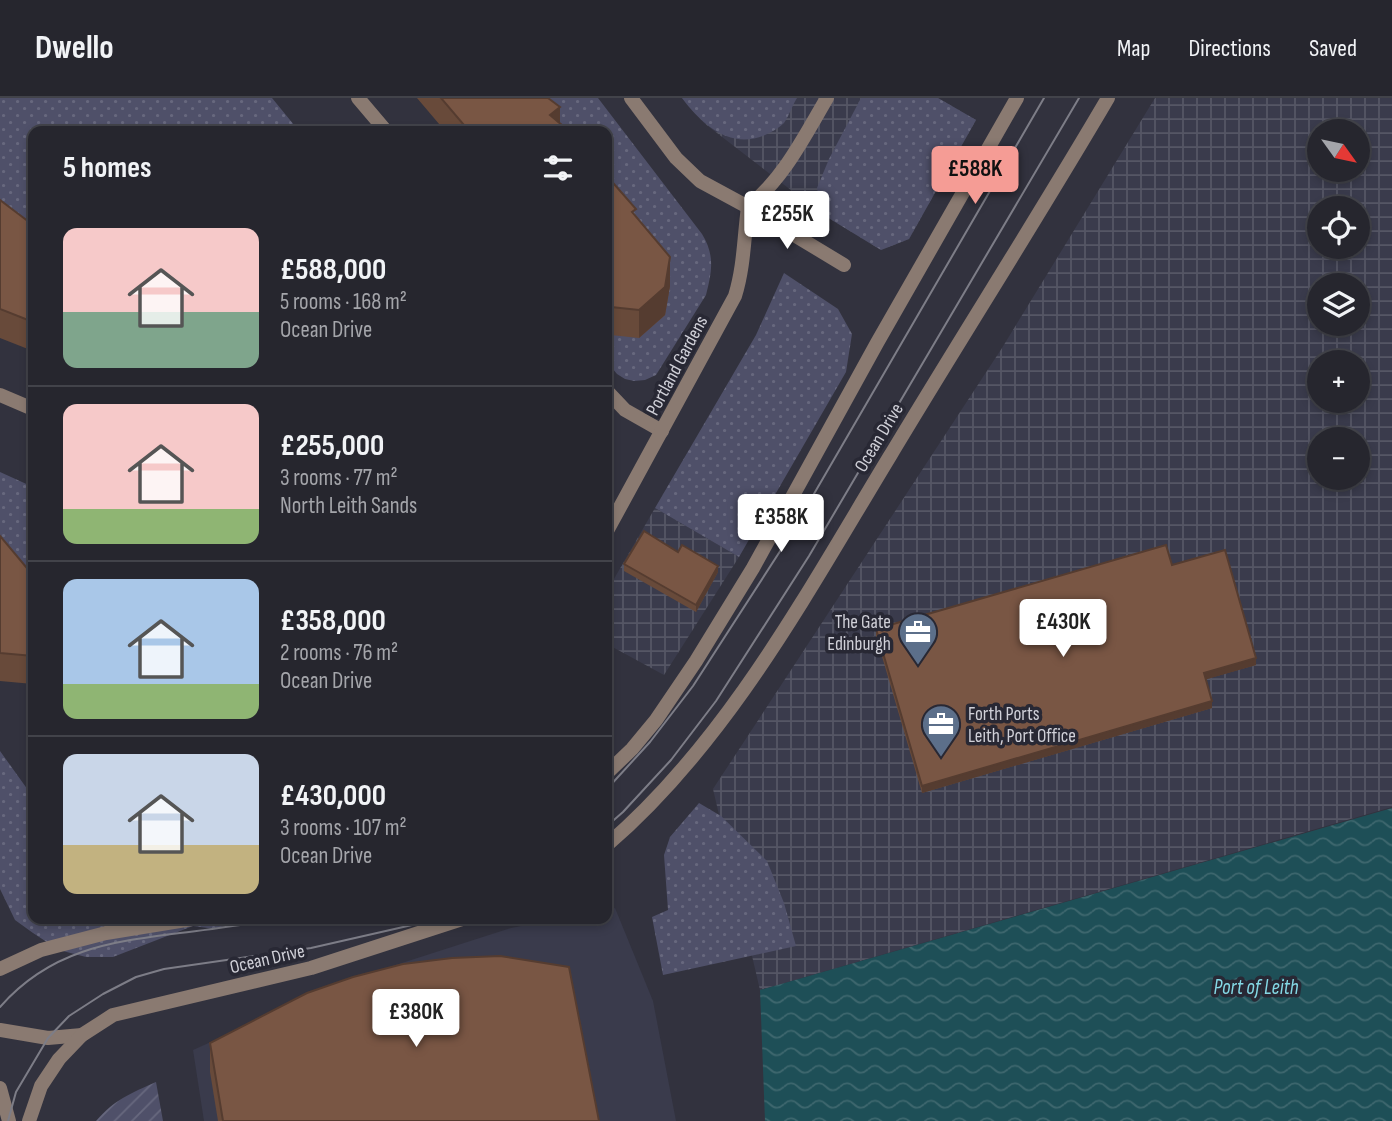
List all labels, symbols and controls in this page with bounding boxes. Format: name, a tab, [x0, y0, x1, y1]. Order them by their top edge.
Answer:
text: Dwello	[35, 28, 114, 68]
text: Map	[1117, 34, 1150, 63]
text: Directions	[1188, 34, 1271, 63]
text: Saved	[1309, 34, 1357, 63]
north arrow	[1307, 119, 1370, 182]
map controls	[1307, 119, 1370, 490]
pin: £588K	[926, 146, 1024, 206]
icon: filters	[539, 149, 577, 187]
text: 5 homes	[63, 150, 152, 186]
text: £588K	[948, 155, 1002, 183]
pin: £255K	[738, 192, 836, 251]
button: locate	[1307, 196, 1370, 259]
text: £255K	[760, 200, 814, 228]
text: £588,000	[280, 252, 386, 288]
icon: home	[119, 256, 203, 340]
button: layers	[1307, 273, 1370, 336]
text: 5 rooms · 168 m²	[280, 288, 407, 316]
street label: Portland Gardens	[641, 312, 713, 420]
text: Ocean Drive	[280, 316, 372, 344]
button: +	[1307, 350, 1370, 413]
street label: Ocean Drive	[850, 399, 909, 476]
button: −	[1307, 427, 1370, 490]
text: £255,000	[280, 428, 384, 464]
icon: home	[119, 432, 203, 516]
text: 3 rooms · 77 m²	[280, 464, 398, 492]
text: North Leith Sands	[280, 492, 417, 520]
pin: £358K	[732, 494, 830, 554]
text: £358K	[754, 503, 808, 531]
pin: £430K	[1014, 600, 1112, 659]
text: £358,000	[280, 603, 386, 639]
icon: home	[119, 607, 203, 691]
text: £430K	[1035, 608, 1091, 636]
place label: The Gate Edinburgh	[827, 611, 891, 656]
office icon: The Gate Edinburgh	[897, 611, 939, 666]
text: 2 rooms · 76 m²	[280, 639, 398, 667]
text: Ocean Drive	[280, 667, 372, 695]
office icon: Forth Ports Leith, Port Office	[920, 703, 962, 758]
place label: Forth Ports Leith, Port Office	[968, 703, 1076, 748]
text: £430,000	[280, 778, 386, 814]
icon: home	[119, 782, 203, 866]
text: 3 rooms · 107 m²	[280, 814, 407, 842]
text: Ocean Drive	[280, 842, 372, 870]
street label: Ocean Drive	[228, 940, 307, 979]
water label: Port of Leith	[1213, 975, 1299, 1000]
pin: £380K	[367, 990, 465, 1049]
text: £380K	[388, 998, 444, 1026]

